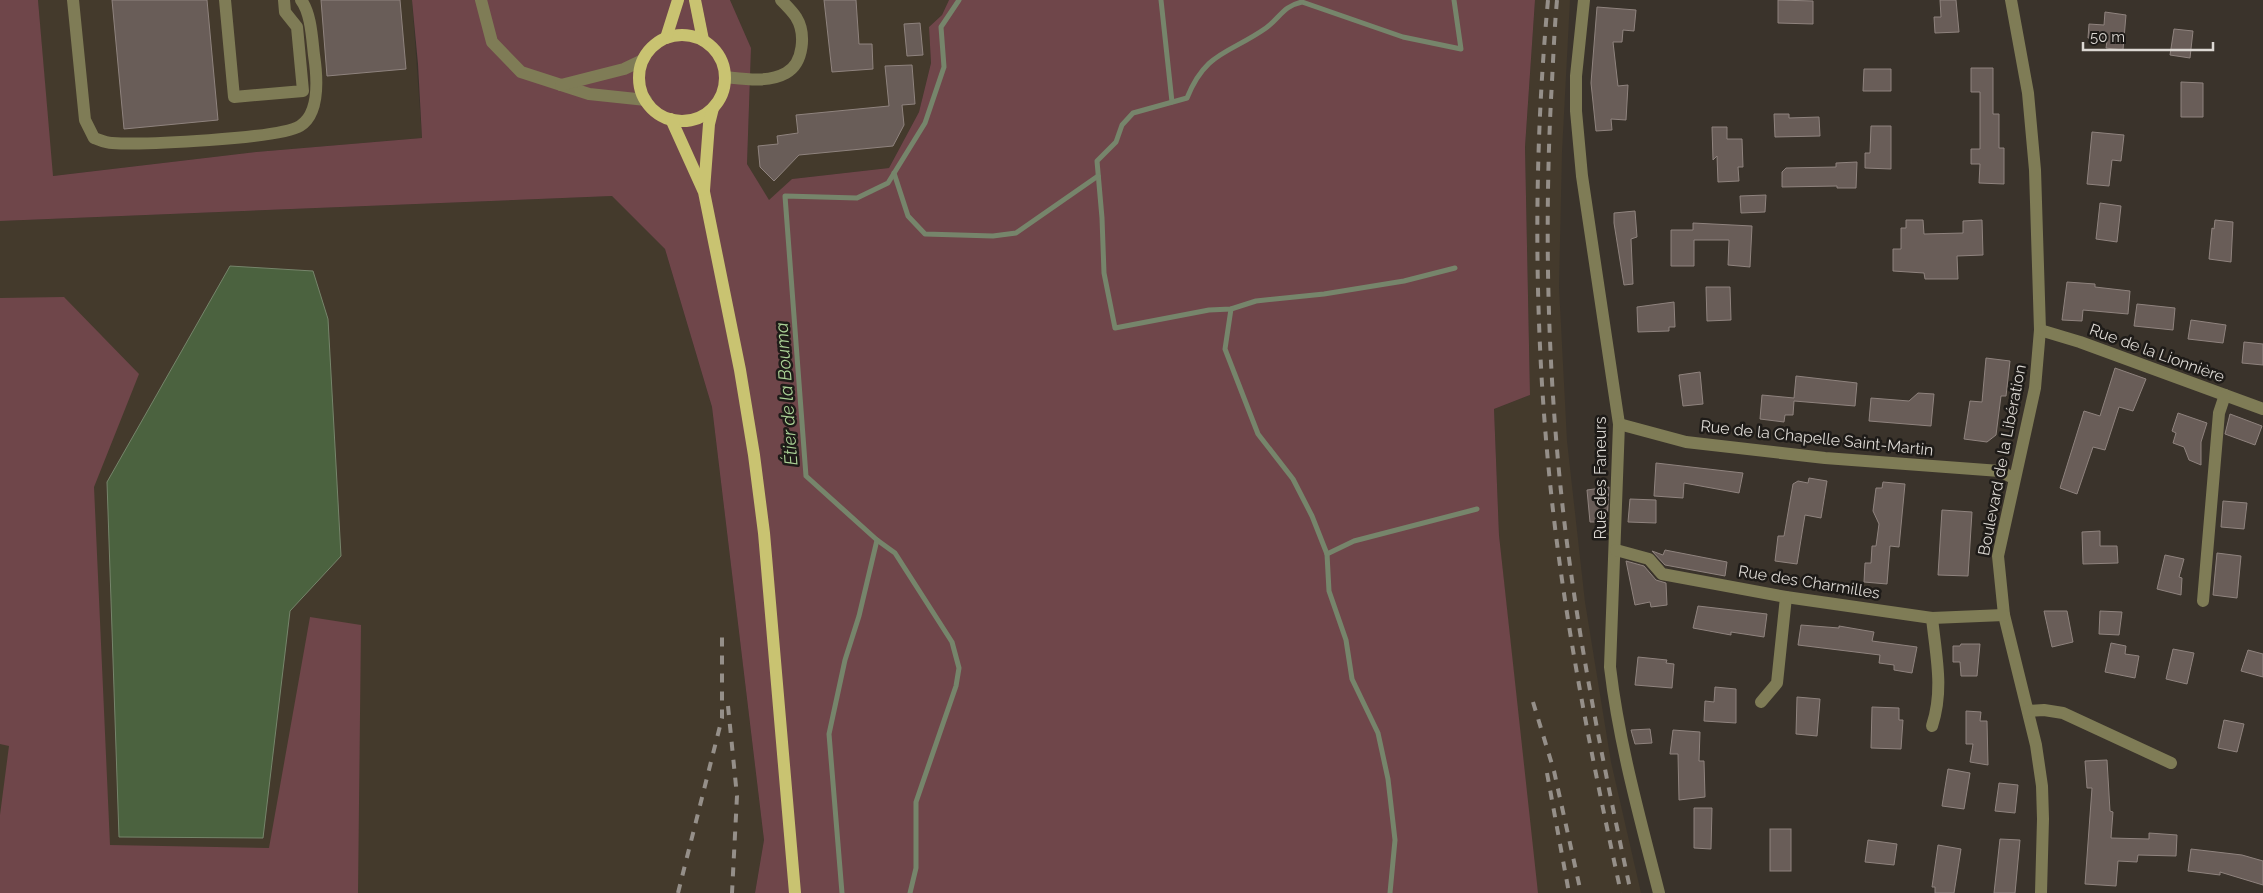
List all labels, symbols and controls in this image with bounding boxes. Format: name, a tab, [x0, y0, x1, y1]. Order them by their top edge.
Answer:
scale bar	[2083, 20, 2213, 52]
text: 50 m	[2090, 28, 2125, 46]
street label: Rue de la Lionnière	[2087, 320, 2227, 386]
water label: Étier de la Bouma	[770, 321, 801, 466]
street label: Boulevard de la Libération	[1974, 363, 2030, 557]
street label: Rue des Faneurs	[1591, 416, 1610, 540]
street label: Rue de la Chapelle Saint-Martin	[1700, 416, 1934, 460]
street label: Rue des Charmilles	[1737, 561, 1881, 603]

